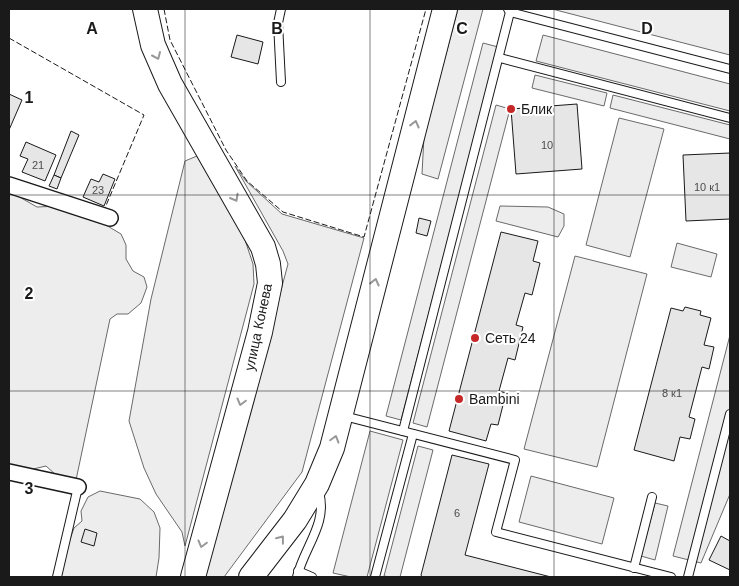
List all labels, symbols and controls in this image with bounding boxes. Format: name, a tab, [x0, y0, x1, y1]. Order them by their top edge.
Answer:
text: A	[86, 20, 98, 37]
text: B	[271, 20, 283, 37]
text: C	[456, 20, 468, 37]
text: D	[641, 20, 653, 37]
one-way arrow	[151, 51, 162, 60]
text: 1	[25, 89, 34, 106]
place label: Блик	[521, 101, 553, 117]
marker: Блик	[505, 103, 517, 115]
one-way arrow	[410, 121, 420, 129]
house number: 10	[541, 139, 553, 151]
house number: 21	[32, 159, 44, 171]
house number: 10 к1	[694, 181, 720, 193]
house number: 23	[92, 184, 104, 196]
one-way arrow	[229, 193, 239, 202]
one-way arrow	[370, 278, 380, 286]
street label: улица Конева	[241, 282, 275, 372]
text: 2	[25, 285, 34, 302]
place label: Сеть 24	[485, 330, 536, 346]
marker: Сеть 24	[469, 332, 481, 344]
house number: 8 к1	[662, 387, 682, 399]
place label: Bambini	[469, 391, 520, 407]
marker: Bambini	[453, 393, 465, 405]
one-way arrow	[236, 397, 247, 406]
one-way arrow	[329, 436, 339, 444]
text: 3	[25, 480, 34, 497]
house number: 6	[454, 507, 460, 519]
one-way arrow	[275, 536, 283, 545]
one-way arrow	[197, 540, 208, 549]

